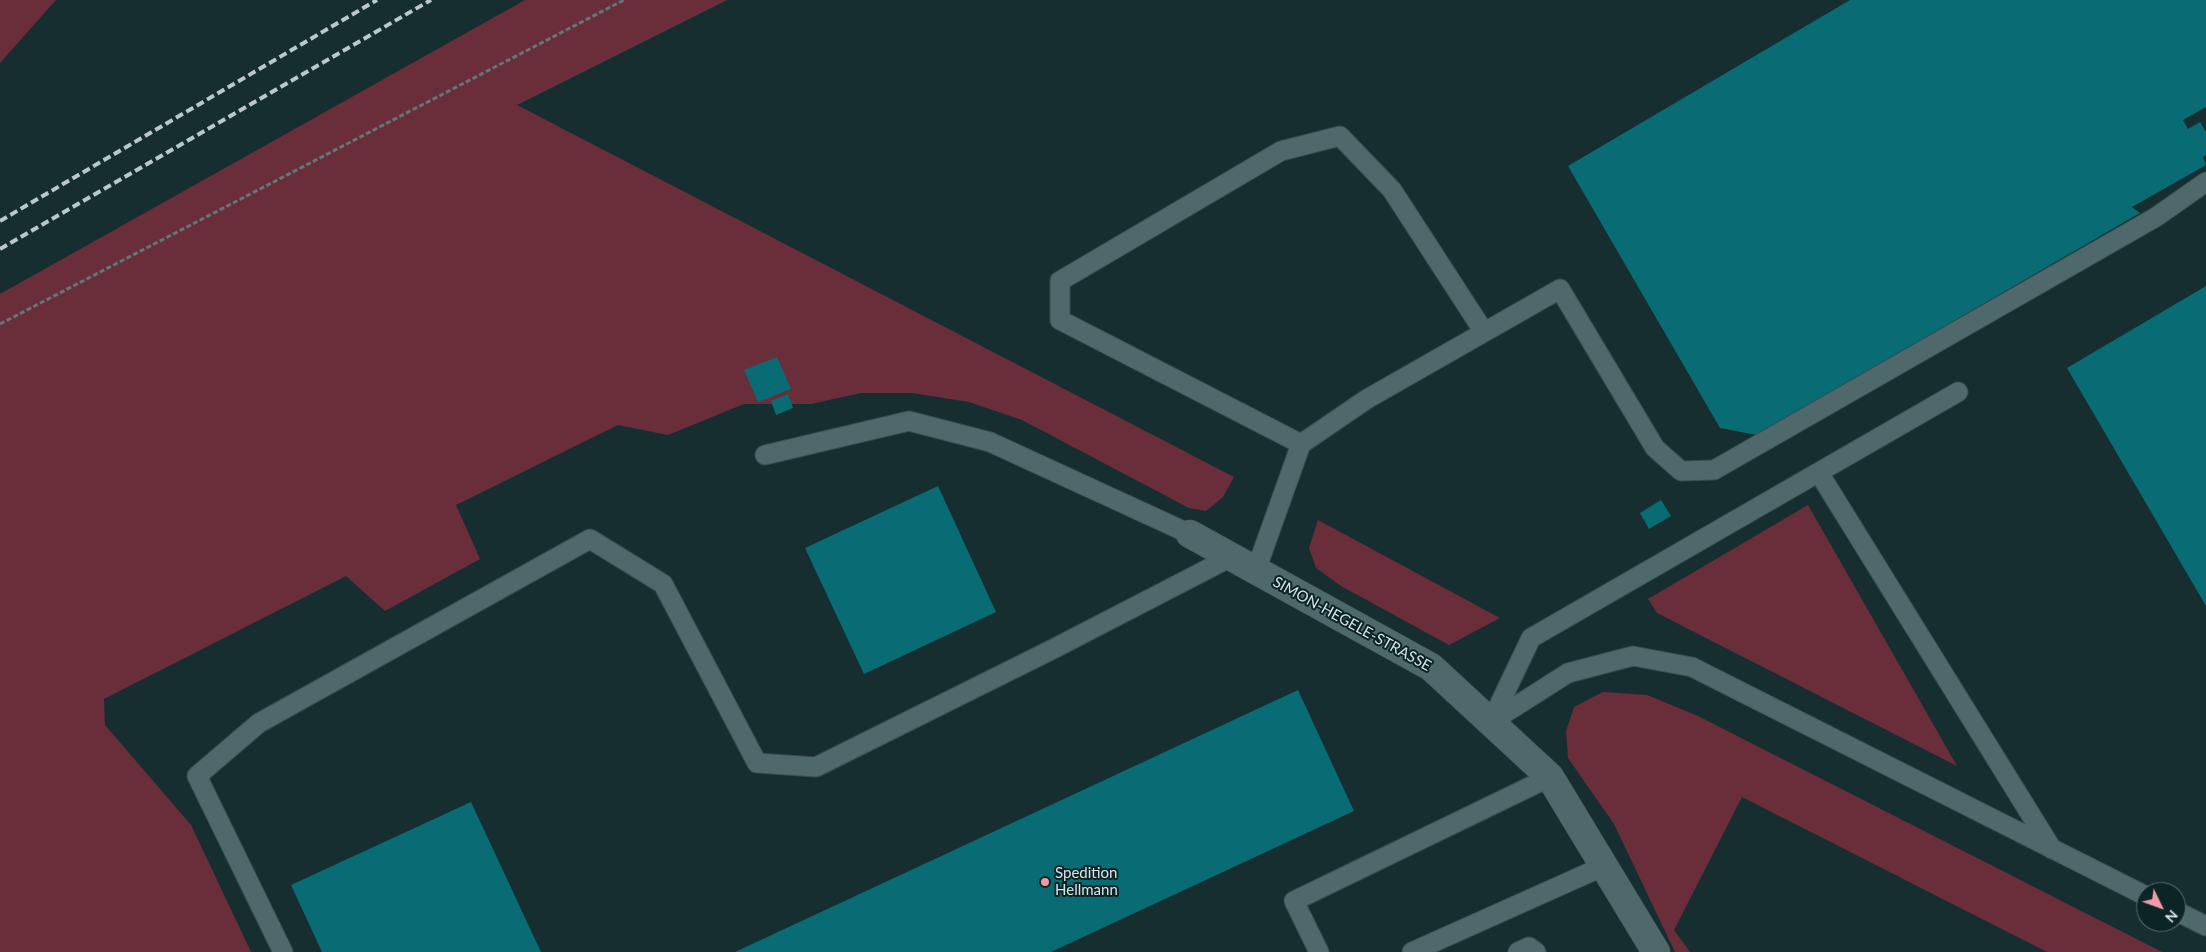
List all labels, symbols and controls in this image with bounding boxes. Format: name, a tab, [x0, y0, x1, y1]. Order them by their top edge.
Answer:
street label: SIMON-HEGELE-STRASSE	[1270, 573, 1434, 675]
place label: Spedition Hellmann	[1055, 864, 1118, 899]
marker: Spedition Hellmann	[1039, 876, 1051, 888]
north arrow	[2136, 882, 2186, 932]
text: N	[2162, 907, 2182, 926]

